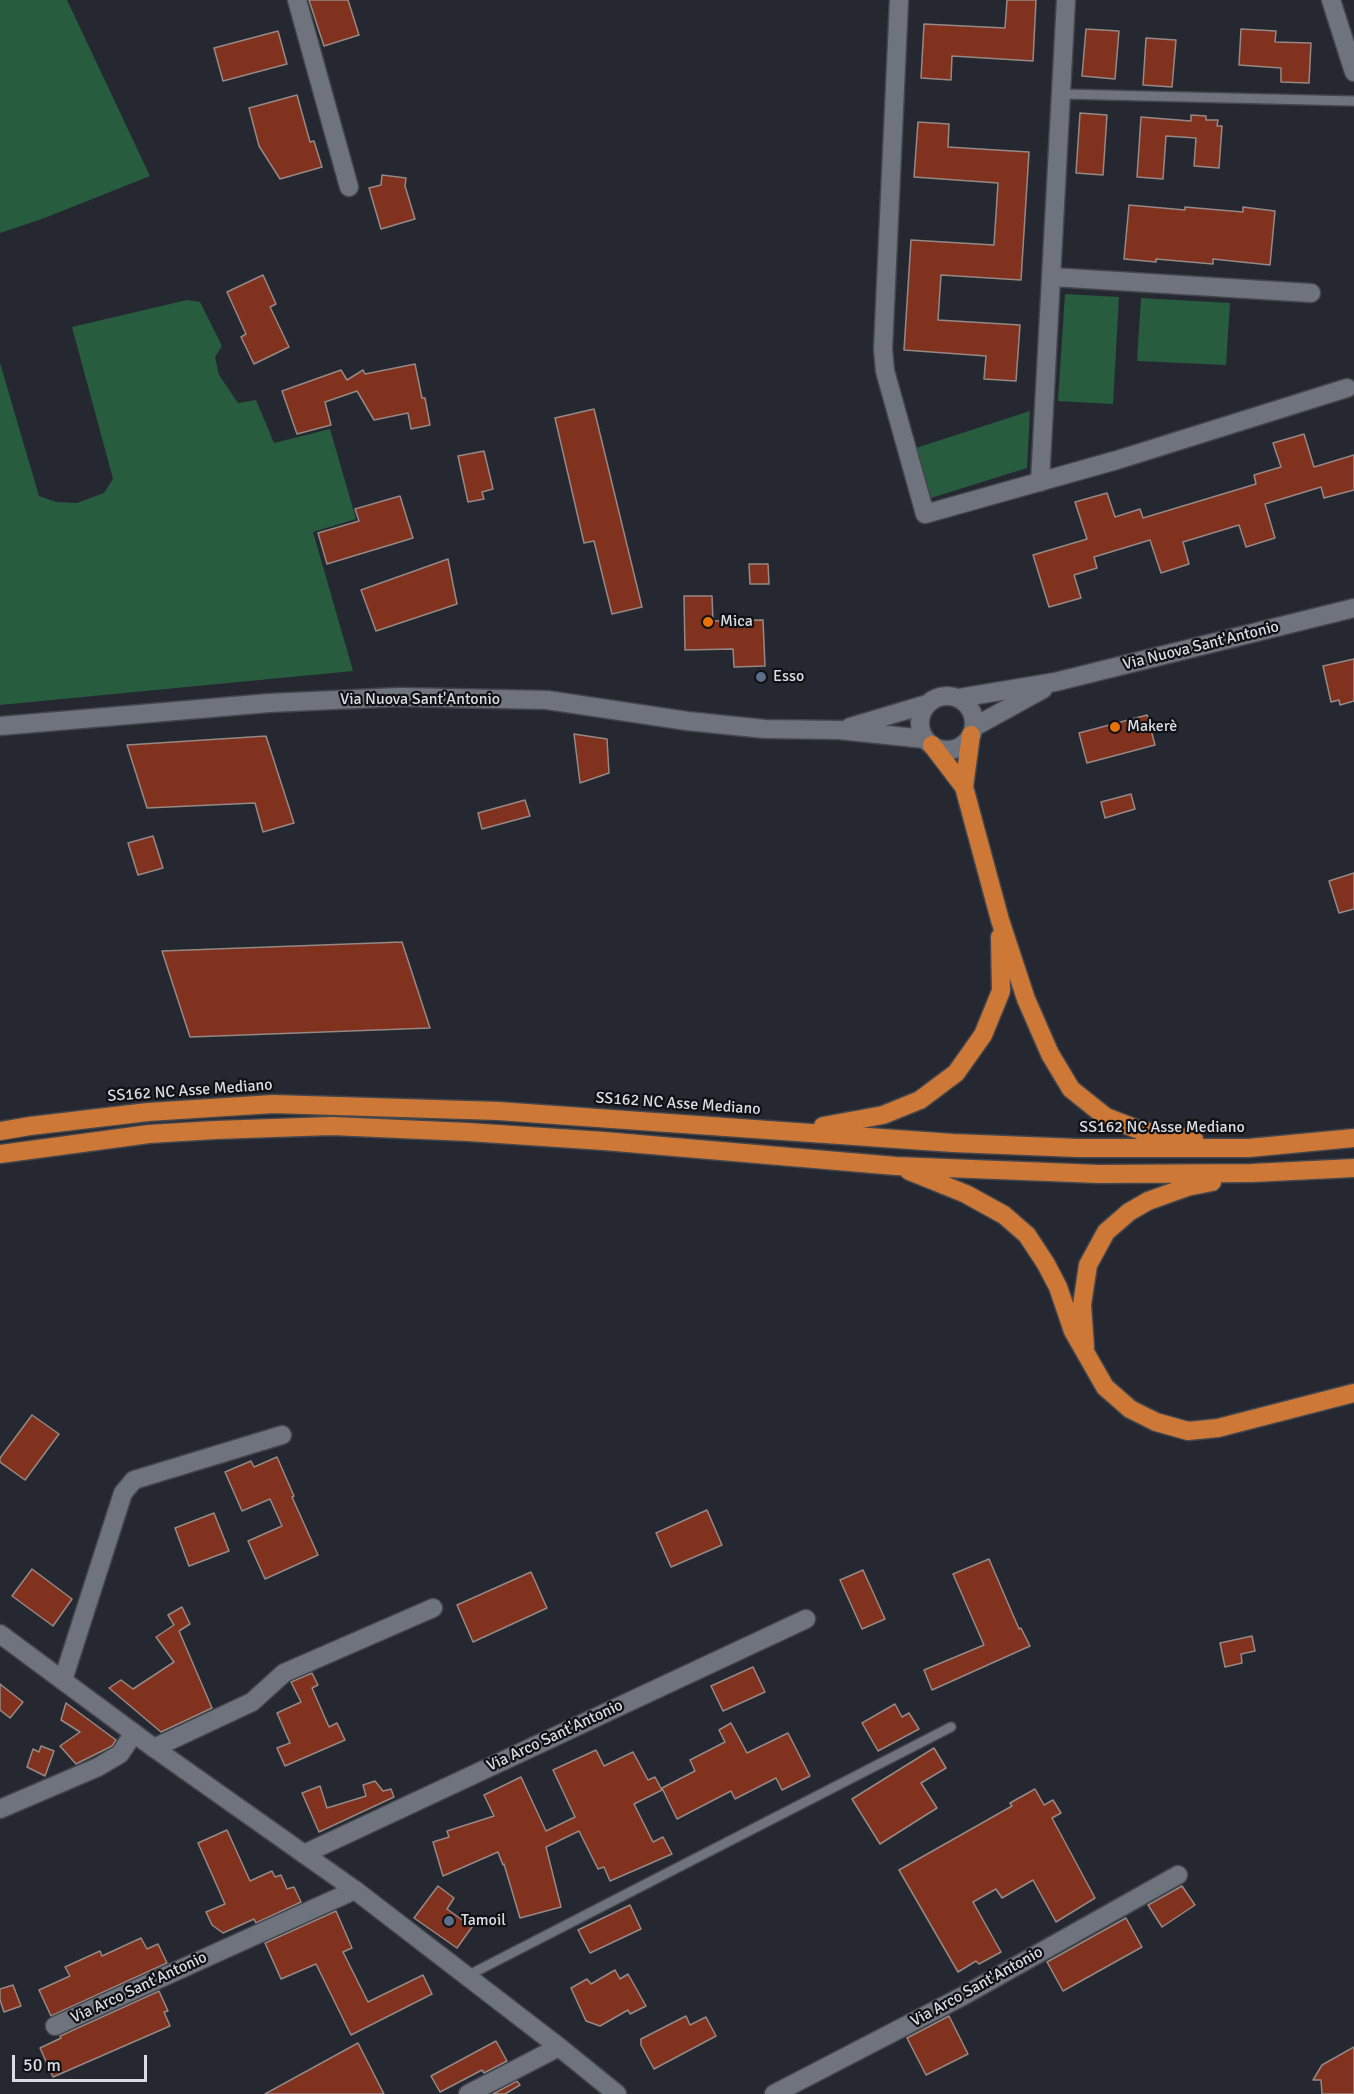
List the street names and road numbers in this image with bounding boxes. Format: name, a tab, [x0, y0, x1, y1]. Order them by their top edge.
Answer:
street label: Via Nuova Sant'Antonio	[1121, 617, 1281, 675]
street label: Via Nuova Sant'Antonio	[340, 690, 500, 710]
street label: SS162 NC Asse Mediano	[107, 1076, 273, 1106]
street label: SS162 NC Asse Mediano	[595, 1089, 761, 1119]
street label: SS162 NC Asse Mediano	[1079, 1118, 1245, 1138]
street label: Via Arco Sant'Antonio	[484, 1696, 626, 1776]
street label: Via Arco Sant'Antonio	[908, 1943, 1046, 2031]
street label: Via Arco Sant'Antonio	[68, 1948, 210, 2028]

